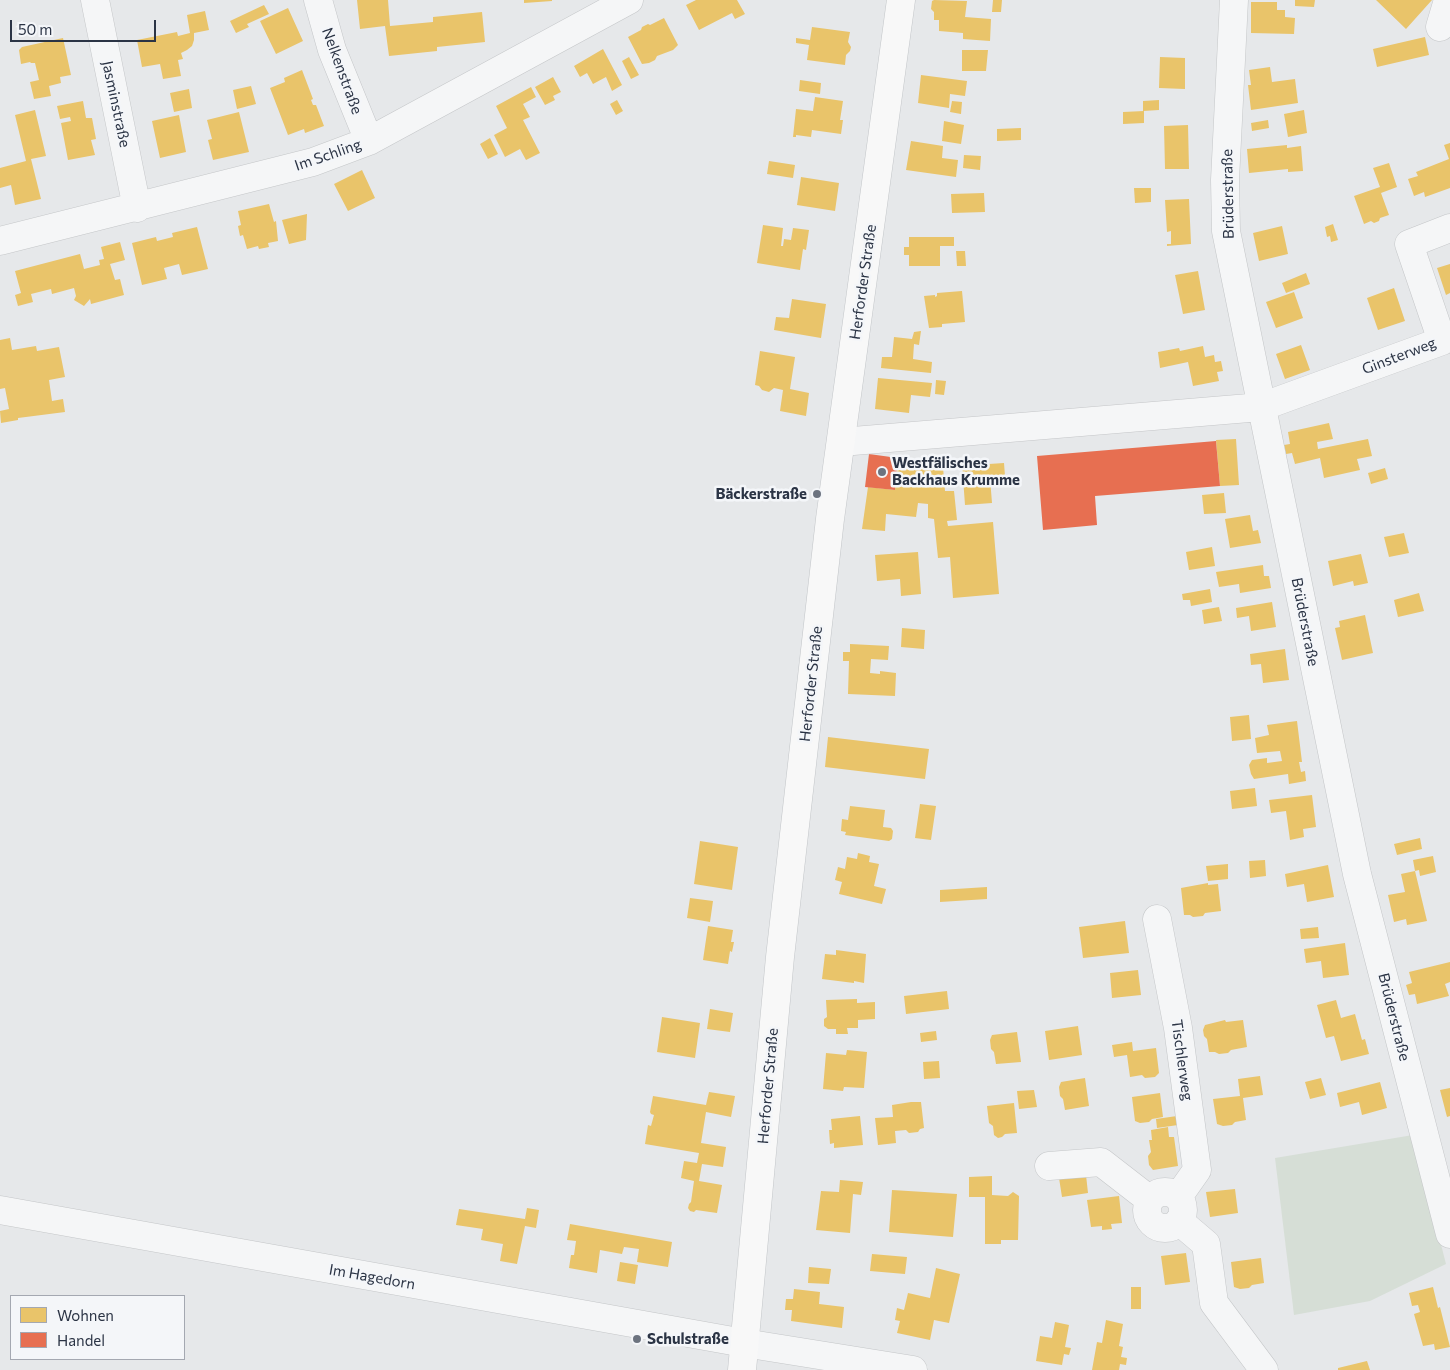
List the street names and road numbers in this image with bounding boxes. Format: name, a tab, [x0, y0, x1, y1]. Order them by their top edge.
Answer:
street label: Nelkenstraße	[318, 25, 366, 117]
street label: Jasminstraße	[98, 59, 134, 149]
street label: Im Schling	[292, 135, 364, 175]
street label: Brüderstraße	[1218, 149, 1238, 239]
street label: Herforder Straße	[846, 223, 880, 341]
street label: Ginsterweg	[1359, 334, 1439, 378]
street label: Brüderstraße	[1288, 576, 1322, 668]
street label: Herforder Straße	[796, 625, 826, 743]
street label: Brüderstraße	[1374, 971, 1414, 1063]
street label: Tischlerweg	[1167, 1018, 1197, 1102]
street label: Herforder Straße	[754, 1027, 782, 1145]
street label: Im Hagedorn	[327, 1261, 417, 1293]

